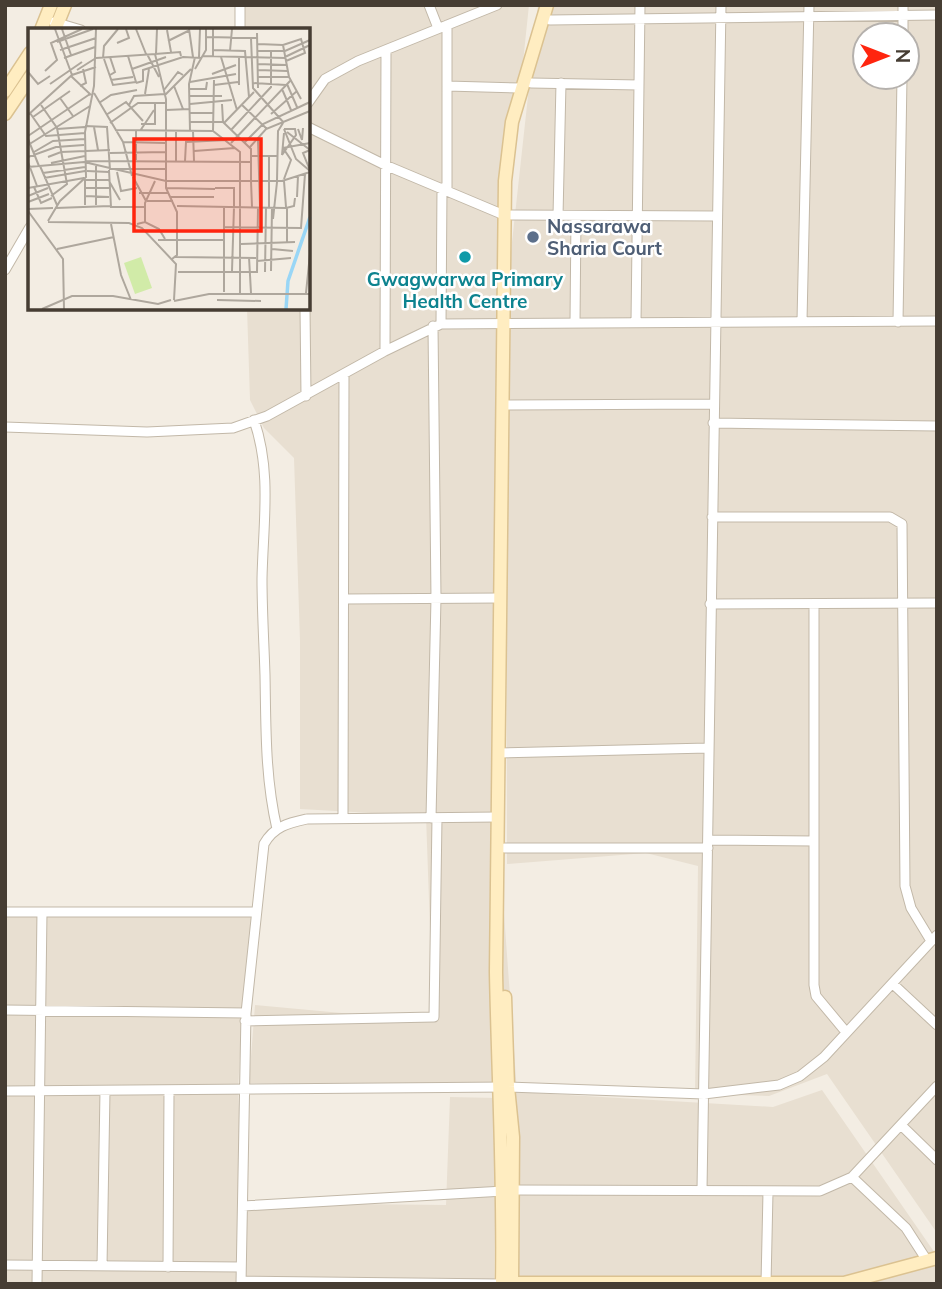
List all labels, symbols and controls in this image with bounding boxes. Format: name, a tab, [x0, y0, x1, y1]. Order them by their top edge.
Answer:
north arrow	[851, 21, 921, 91]
inset map	[28, 28, 310, 310]
text: N	[891, 49, 915, 63]
place label: Nassarawa Sharia Court	[547, 214, 662, 260]
marker: Nassarawa Sharia Court	[525, 229, 541, 245]
marker: Gwagwarwa Primary Health Centre	[457, 249, 473, 265]
place label: Gwagwarwa Primary Health Centre	[367, 267, 564, 313]

